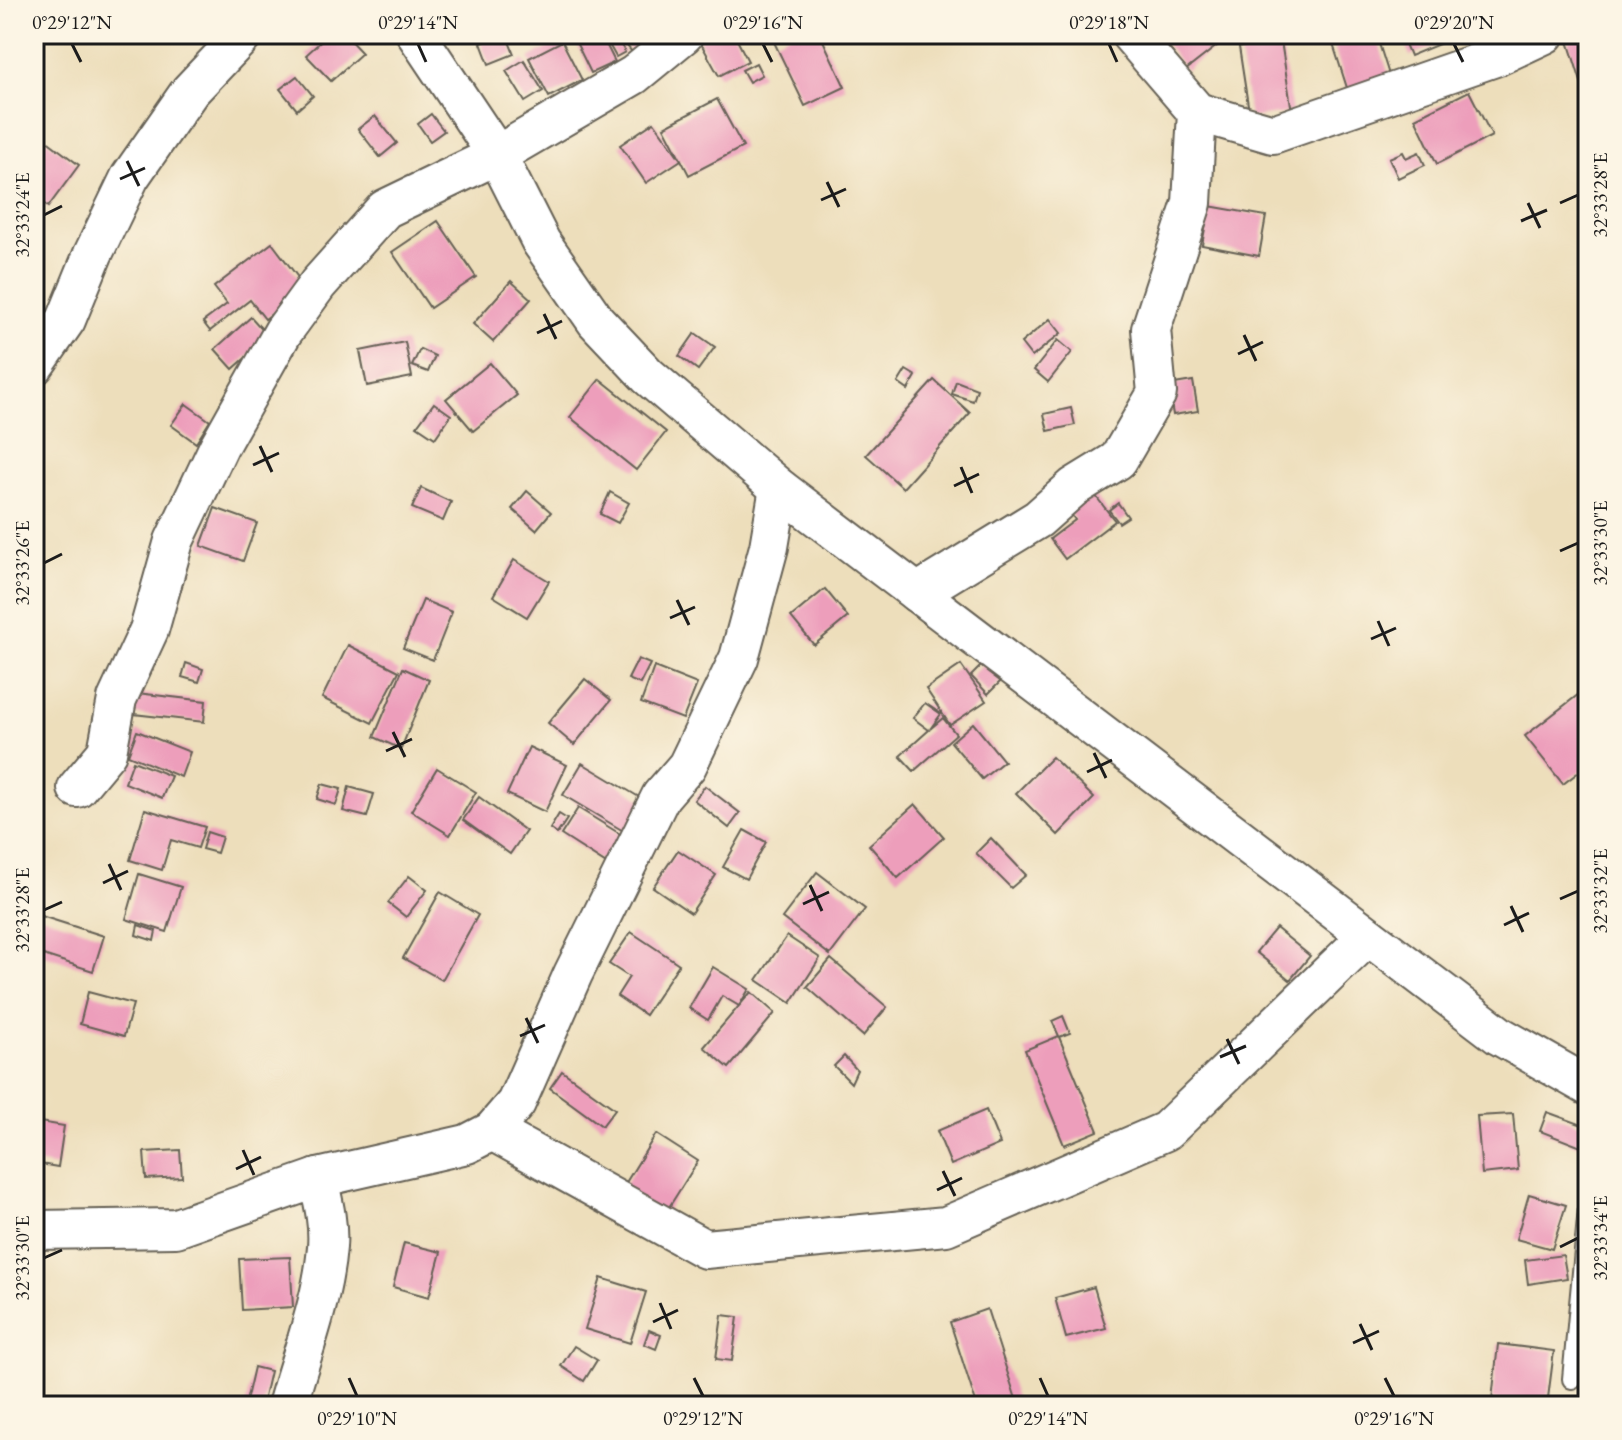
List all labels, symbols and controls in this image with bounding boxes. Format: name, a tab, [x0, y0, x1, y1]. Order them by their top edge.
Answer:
text: 0°29'12"N	[32, 9, 112, 35]
text: 0°29'14"N	[378, 9, 458, 35]
text: 0°29'16"N	[723, 9, 803, 35]
text: 0°29'18"N	[1069, 9, 1149, 35]
text: 0°29'20"N	[1414, 9, 1494, 35]
text: 32°33'28"E	[1587, 152, 1613, 238]
text: 32°33'24"E	[9, 172, 35, 258]
text: 32°33'30"E	[1587, 500, 1613, 586]
text: 32°33'26"E	[9, 520, 35, 606]
text: 32°33'32"E	[1587, 848, 1613, 934]
text: 32°33'28"E	[9, 867, 35, 953]
text: 32°33'34"E	[1587, 1195, 1613, 1281]
text: 32°33'30"E	[9, 1215, 35, 1301]
text: 0°29'10"N	[317, 1405, 397, 1431]
text: 0°29'12"N	[663, 1405, 743, 1431]
text: 0°29'14"N	[1008, 1405, 1088, 1431]
text: 0°29'16"N	[1354, 1405, 1434, 1431]

